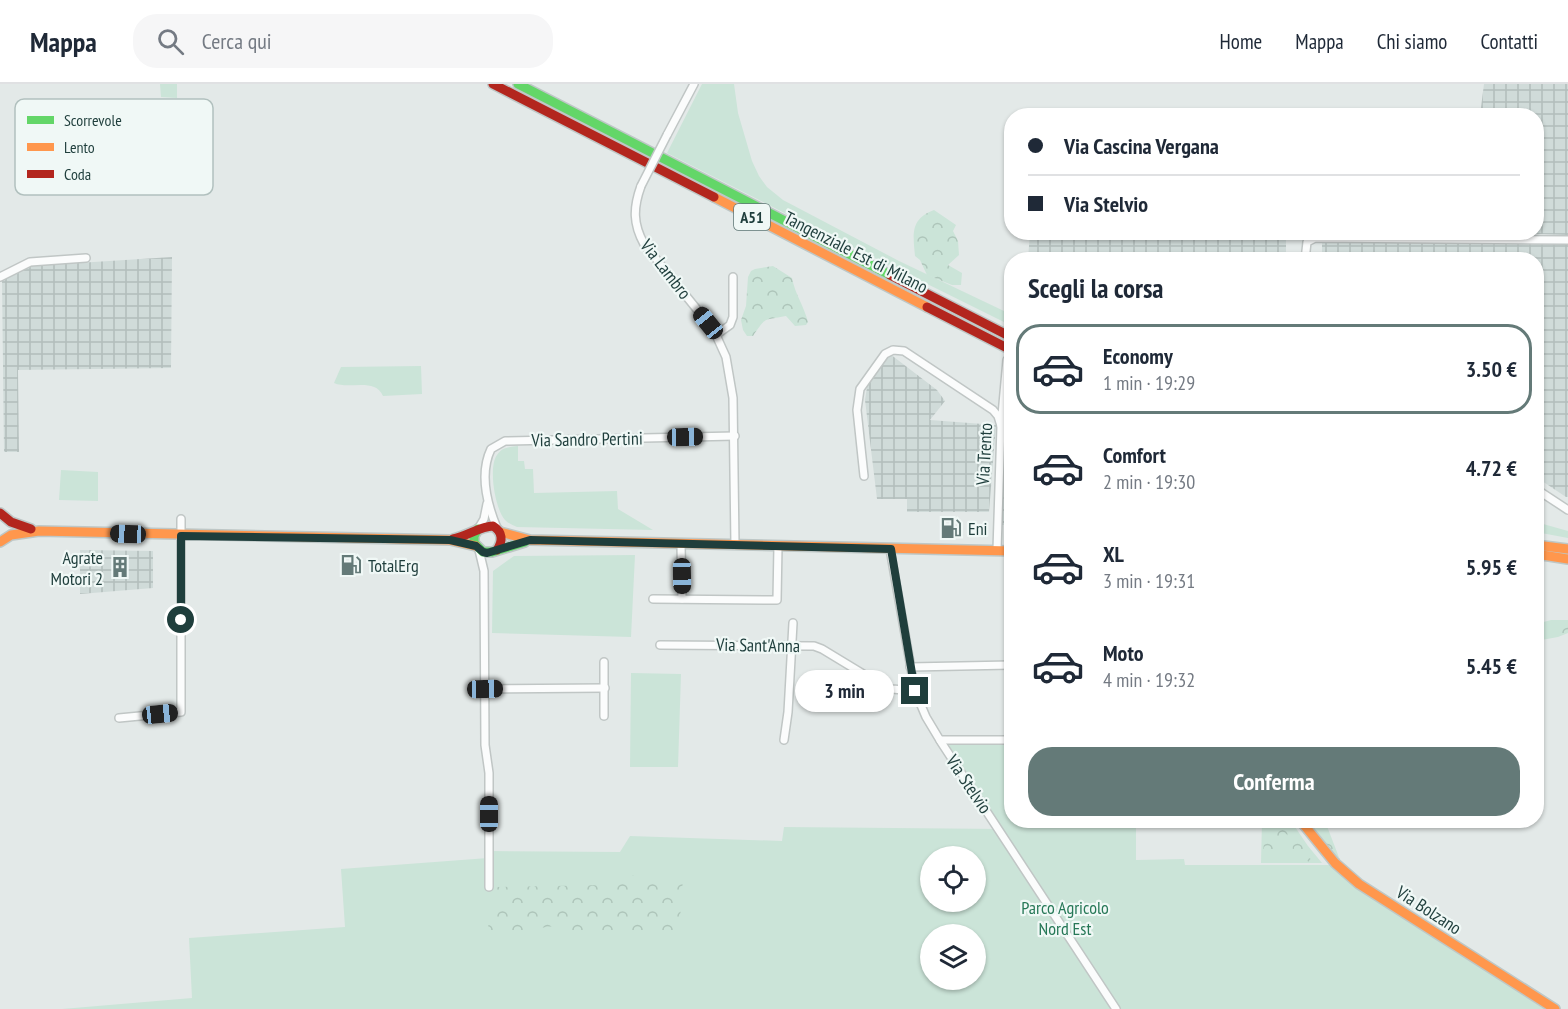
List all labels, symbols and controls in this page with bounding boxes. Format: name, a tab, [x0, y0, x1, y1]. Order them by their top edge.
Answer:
search box	[133, 14, 553, 68]
text: Mappa	[30, 23, 97, 60]
icon: search	[154, 25, 187, 58]
text: Cerca qui	[202, 27, 271, 55]
text: Home	[1220, 28, 1262, 55]
text: Mappa	[1295, 28, 1344, 55]
text: Chi siamo	[1377, 28, 1447, 55]
text: Contatti	[1480, 28, 1538, 55]
legend	[15, 99, 213, 195]
text: Scorrevole	[64, 110, 122, 130]
text: Via Cascina Vergana	[1064, 132, 1219, 160]
text: Lento	[64, 137, 95, 157]
text: Coda	[64, 164, 91, 184]
text: Via Stelvio	[1064, 190, 1148, 218]
road number: A51	[734, 204, 770, 230]
street label: Tangenziale Est di Milano	[780, 206, 932, 298]
street label: Via Lambro	[635, 234, 697, 304]
text: Scegli la corsa	[1028, 271, 1164, 305]
car	[690, 303, 726, 343]
icon: car	[1031, 342, 1085, 396]
text: Economy	[1103, 342, 1173, 370]
text: 3.50 €	[1466, 355, 1517, 383]
text: 1 min · 19:29	[1103, 370, 1195, 396]
street label: Via Trento	[971, 422, 997, 487]
street label: Via Sandro Pertini	[530, 427, 643, 451]
car	[667, 428, 703, 446]
icon: car	[1031, 441, 1085, 495]
text: Comfort	[1103, 441, 1166, 469]
text: 4.72 €	[1466, 454, 1517, 482]
text: 2 min · 19:30	[1103, 469, 1195, 495]
fuel station icon: Eni	[939, 516, 963, 540]
place label: Eni	[968, 517, 988, 540]
car	[110, 524, 146, 544]
icon: car	[1031, 540, 1085, 594]
text: XL	[1103, 540, 1124, 568]
place label: Agrate Motori 2	[50, 546, 103, 590]
fuel station icon: TotalErg	[339, 553, 363, 577]
text: 5.95 €	[1466, 553, 1517, 581]
place label: TotalErg	[368, 554, 419, 577]
building icon: Agrate Motori 2	[108, 555, 132, 579]
car	[673, 558, 691, 594]
text: 3 min · 19:31	[1103, 568, 1195, 594]
route start	[167, 606, 194, 633]
street label: Via Sant'Anna	[715, 633, 800, 657]
icon: car	[1031, 639, 1085, 693]
text: Moto	[1103, 639, 1144, 667]
text: 5.45 €	[1466, 652, 1517, 680]
text: 4 min · 19:32	[1103, 667, 1195, 693]
callout: 3 min	[795, 670, 894, 712]
route end	[901, 677, 928, 704]
text: 3 min	[824, 678, 865, 704]
car	[467, 680, 503, 698]
car	[141, 703, 179, 725]
button: Conferma	[1028, 747, 1520, 816]
street label: Via Stelvio	[940, 749, 997, 818]
car	[480, 796, 498, 832]
map controls	[920, 846, 986, 990]
button: locate	[920, 846, 986, 912]
street label: Via Bolzano	[1391, 880, 1466, 940]
park label: Parco Agricolo Nord Est	[1021, 896, 1109, 940]
button: layers	[920, 924, 986, 990]

